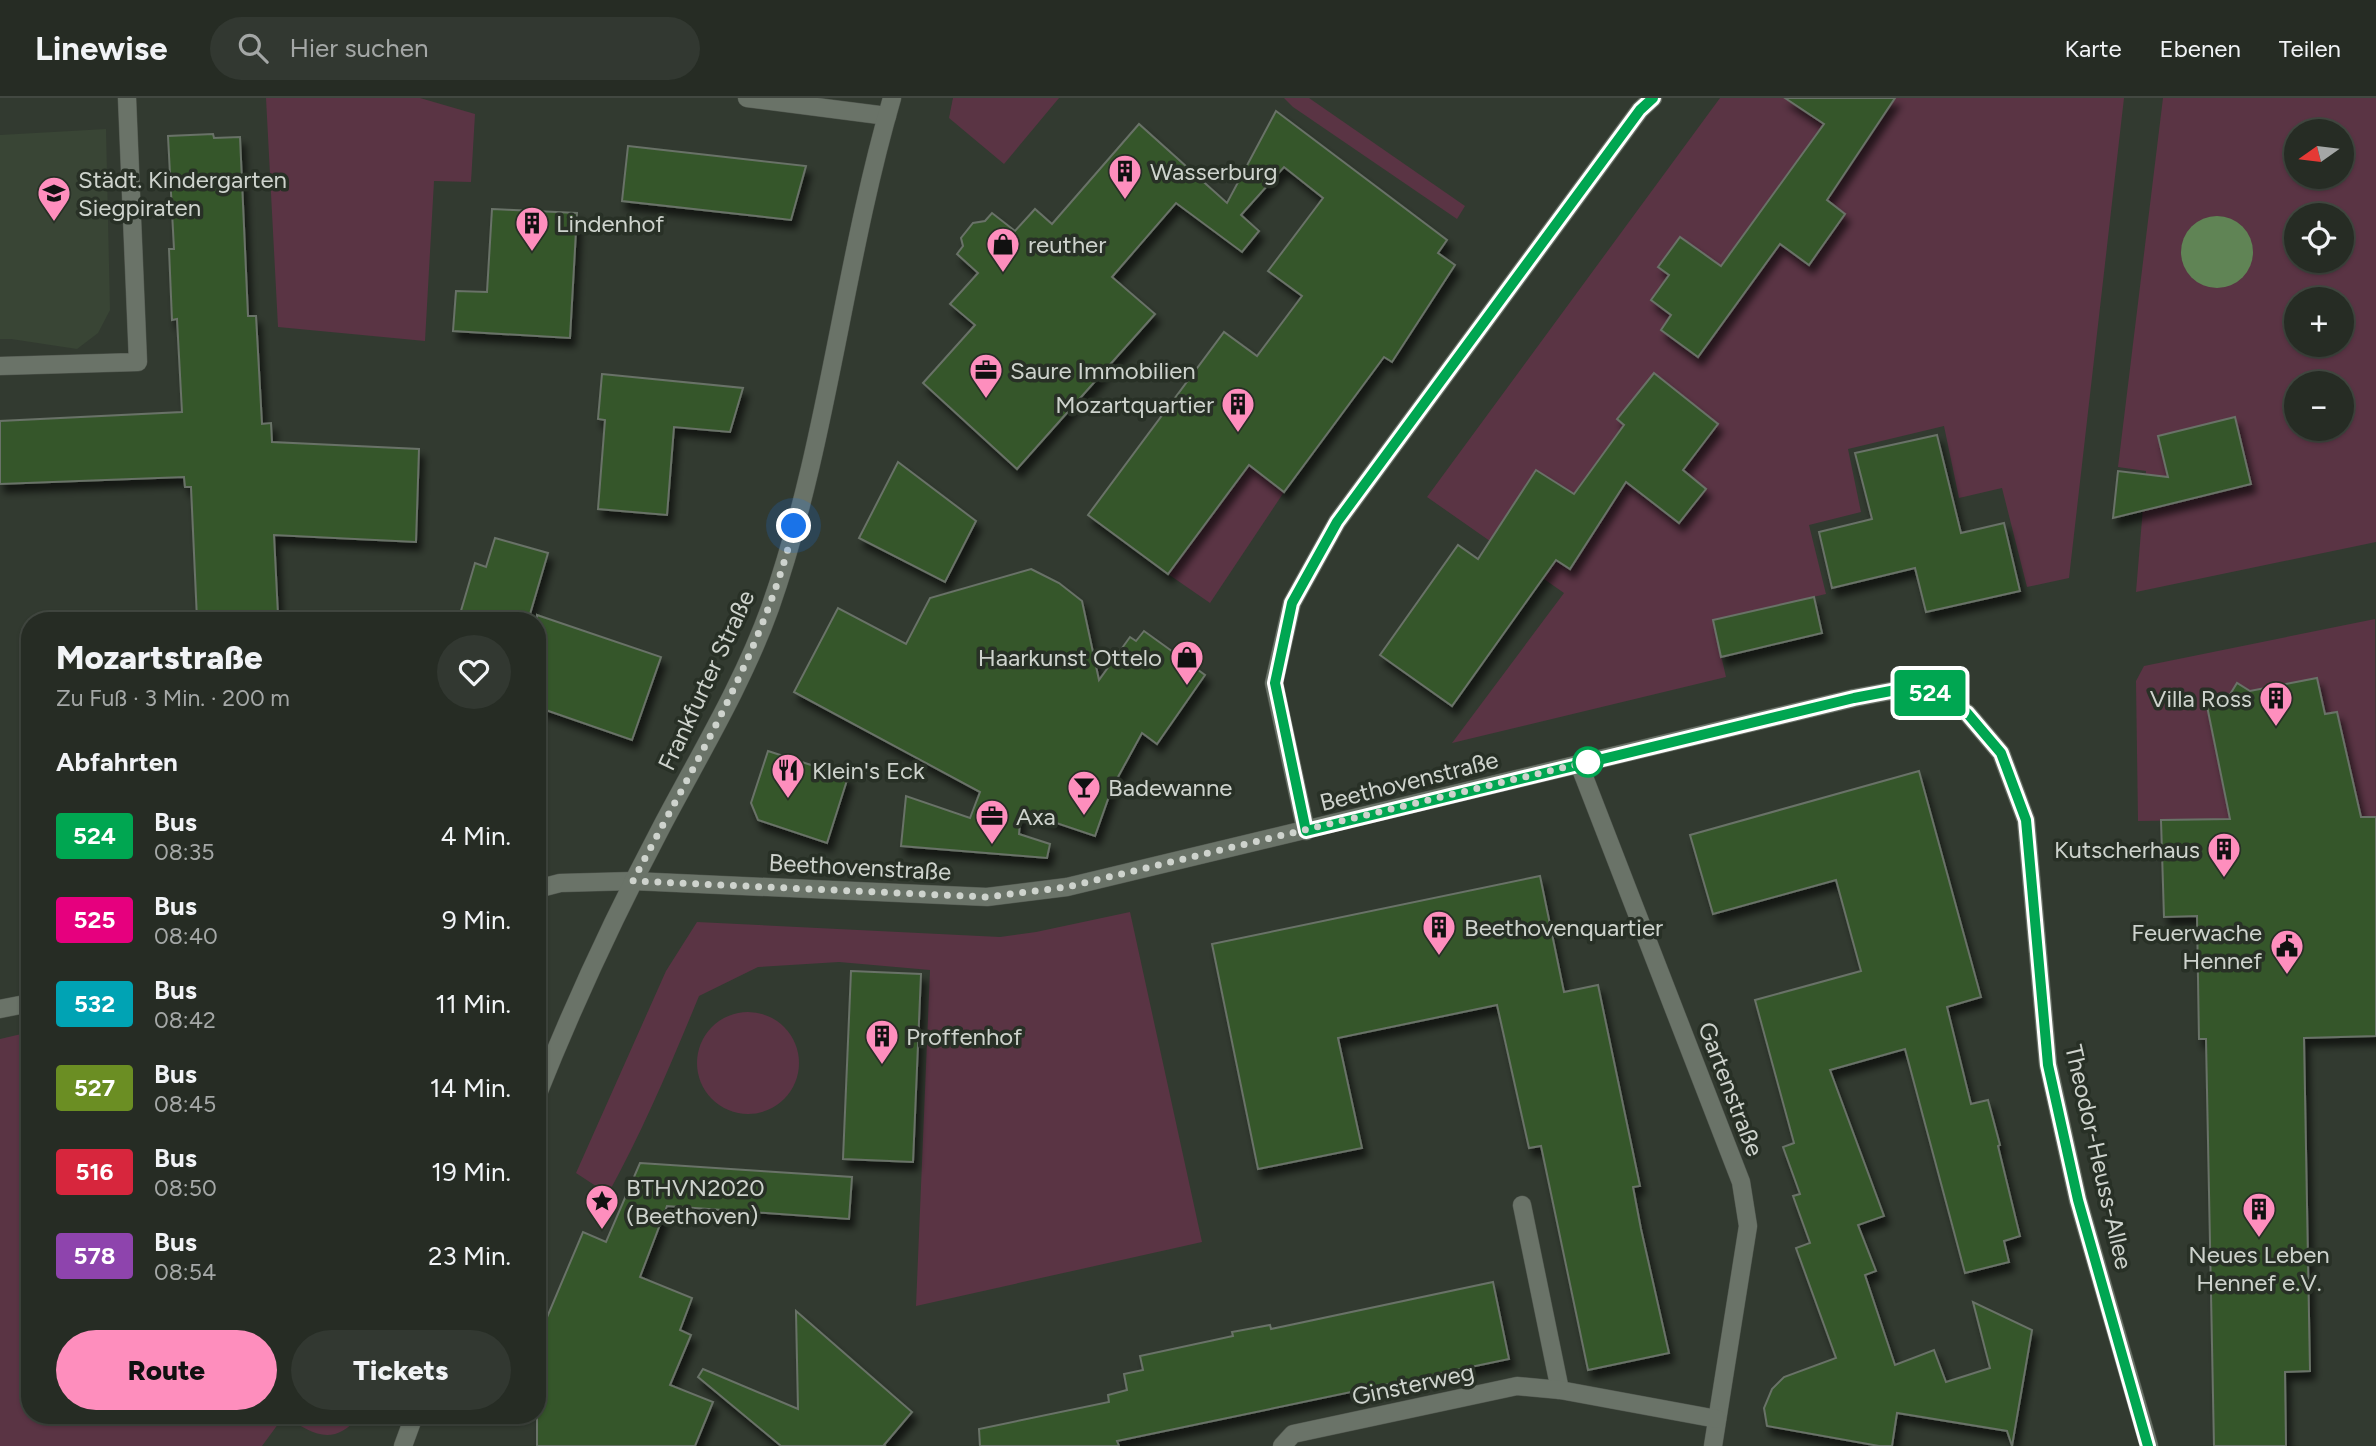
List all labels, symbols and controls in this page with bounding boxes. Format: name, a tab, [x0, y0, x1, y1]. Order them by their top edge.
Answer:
search box	[210, 17, 700, 80]
text: Linewise	[35, 29, 168, 68]
icon: search	[234, 29, 272, 67]
text: Hier suchen	[290, 32, 428, 64]
text: Karte	[2065, 34, 2122, 63]
text: Ebenen	[2160, 34, 2241, 63]
text: Teilen	[2279, 34, 2341, 63]
north arrow	[2284, 119, 2354, 189]
map controls	[2284, 119, 2354, 441]
building icon: Wasserburg	[1106, 152, 1144, 201]
place label: Wasserburg	[1150, 157, 1278, 186]
place label: Städt. Kindergarten Siegpiraten	[78, 165, 287, 222]
school or university icon: Städt. Kindergarten Siegpiraten	[35, 174, 73, 223]
button: locate	[2284, 203, 2354, 273]
building icon: Lindenhof	[513, 204, 551, 253]
place label: Lindenhof	[556, 209, 664, 238]
shop icon: reuther	[984, 225, 1022, 274]
place label: reuther	[1028, 230, 1106, 259]
button: +	[2284, 287, 2354, 357]
office icon: Saure Immobilien	[967, 351, 1005, 400]
place label: Saure Immobilien	[1010, 356, 1196, 385]
button: −	[2284, 371, 2354, 441]
building icon: Mozartquartier	[1219, 385, 1257, 434]
place label: Mozartquartier	[1055, 390, 1214, 419]
your location	[776, 508, 811, 543]
street label: Frankfurter Straße	[652, 585, 760, 775]
button: heart	[437, 635, 511, 709]
text: Mozartstraße	[56, 638, 262, 677]
shop icon: Haarkunst Ottelo	[1168, 638, 1206, 687]
place label: Haarkunst Ottelo	[978, 643, 1162, 672]
line badge: 524	[1890, 670, 1970, 716]
text: 524	[1908, 678, 1952, 707]
building icon: Villa Ross	[2257, 679, 2295, 728]
text: Zu Fuß · 3 Min. · 200 m	[56, 684, 290, 712]
place label: Villa Ross	[2150, 684, 2252, 713]
street label: Beethovenstraße	[1317, 745, 1501, 817]
text: Abfahrten	[56, 746, 178, 778]
unlabelled marker	[1573, 747, 1603, 777]
restaurant icon: Klein's Eck	[769, 751, 807, 800]
place label: Klein's Eck	[812, 756, 925, 785]
bar icon: Badewanne	[1065, 768, 1103, 817]
place label: Badewanne	[1108, 773, 1232, 802]
office icon: Axa	[973, 797, 1011, 846]
place label: Axa	[1016, 802, 1056, 831]
text: Bus	[154, 806, 197, 838]
text: 4 Min.	[440, 820, 511, 852]
text: 524	[73, 821, 116, 850]
building icon: Kutscherhaus	[2205, 830, 2243, 879]
place label: Kutscherhaus	[2054, 835, 2200, 864]
text: 08:35	[154, 838, 214, 866]
street label: Beethovenstraße	[768, 848, 952, 886]
text: Bus	[154, 890, 197, 922]
text: 9 Min.	[442, 904, 511, 936]
text: 525	[74, 905, 115, 934]
building icon: Beethovenquartier	[1420, 908, 1458, 957]
place label: Beethovenquartier	[1464, 913, 1663, 942]
place label: Feuerwache Hennef	[2131, 918, 2262, 975]
text: 08:40	[154, 922, 218, 950]
public building icon: Feuerwache Hennef	[2268, 927, 2306, 976]
text: Bus	[154, 974, 197, 1006]
text: 11 Min.	[435, 988, 511, 1020]
text: 532	[74, 989, 115, 1018]
text: 08:42	[154, 1006, 216, 1034]
building icon: Proffenhof	[863, 1017, 901, 1066]
street label: Gartenstraße	[1692, 1018, 1770, 1160]
place label: Proffenhof	[906, 1022, 1022, 1051]
street label: Theodor-Heuss-Allee	[2059, 1042, 2139, 1272]
text: Bus	[154, 1058, 197, 1090]
text: 14 Min.	[430, 1072, 511, 1104]
text: 527	[74, 1073, 115, 1102]
text: 08:45	[154, 1090, 216, 1118]
text: Bus	[154, 1142, 197, 1174]
text: 19 Min.	[431, 1156, 511, 1188]
text: 516	[76, 1157, 114, 1186]
place label: BTHVN2020 (Beethoven)	[626, 1173, 765, 1230]
text: 08:50	[154, 1174, 217, 1202]
place icon: BTHVN2020 (Beethoven)	[583, 1182, 621, 1231]
building icon: Neues Leben Hennef e.V.	[2240, 1190, 2278, 1239]
text: Bus	[154, 1226, 197, 1258]
text: 23 Min.	[428, 1240, 511, 1272]
place label: Neues Leben Hennef e.V.	[2188, 1240, 2330, 1297]
text: 578	[74, 1241, 115, 1270]
text: 08:54	[154, 1258, 216, 1286]
button: Route	[56, 1330, 277, 1410]
button: Tickets	[291, 1330, 511, 1410]
street label: Ginsterweg	[1349, 1357, 1477, 1411]

